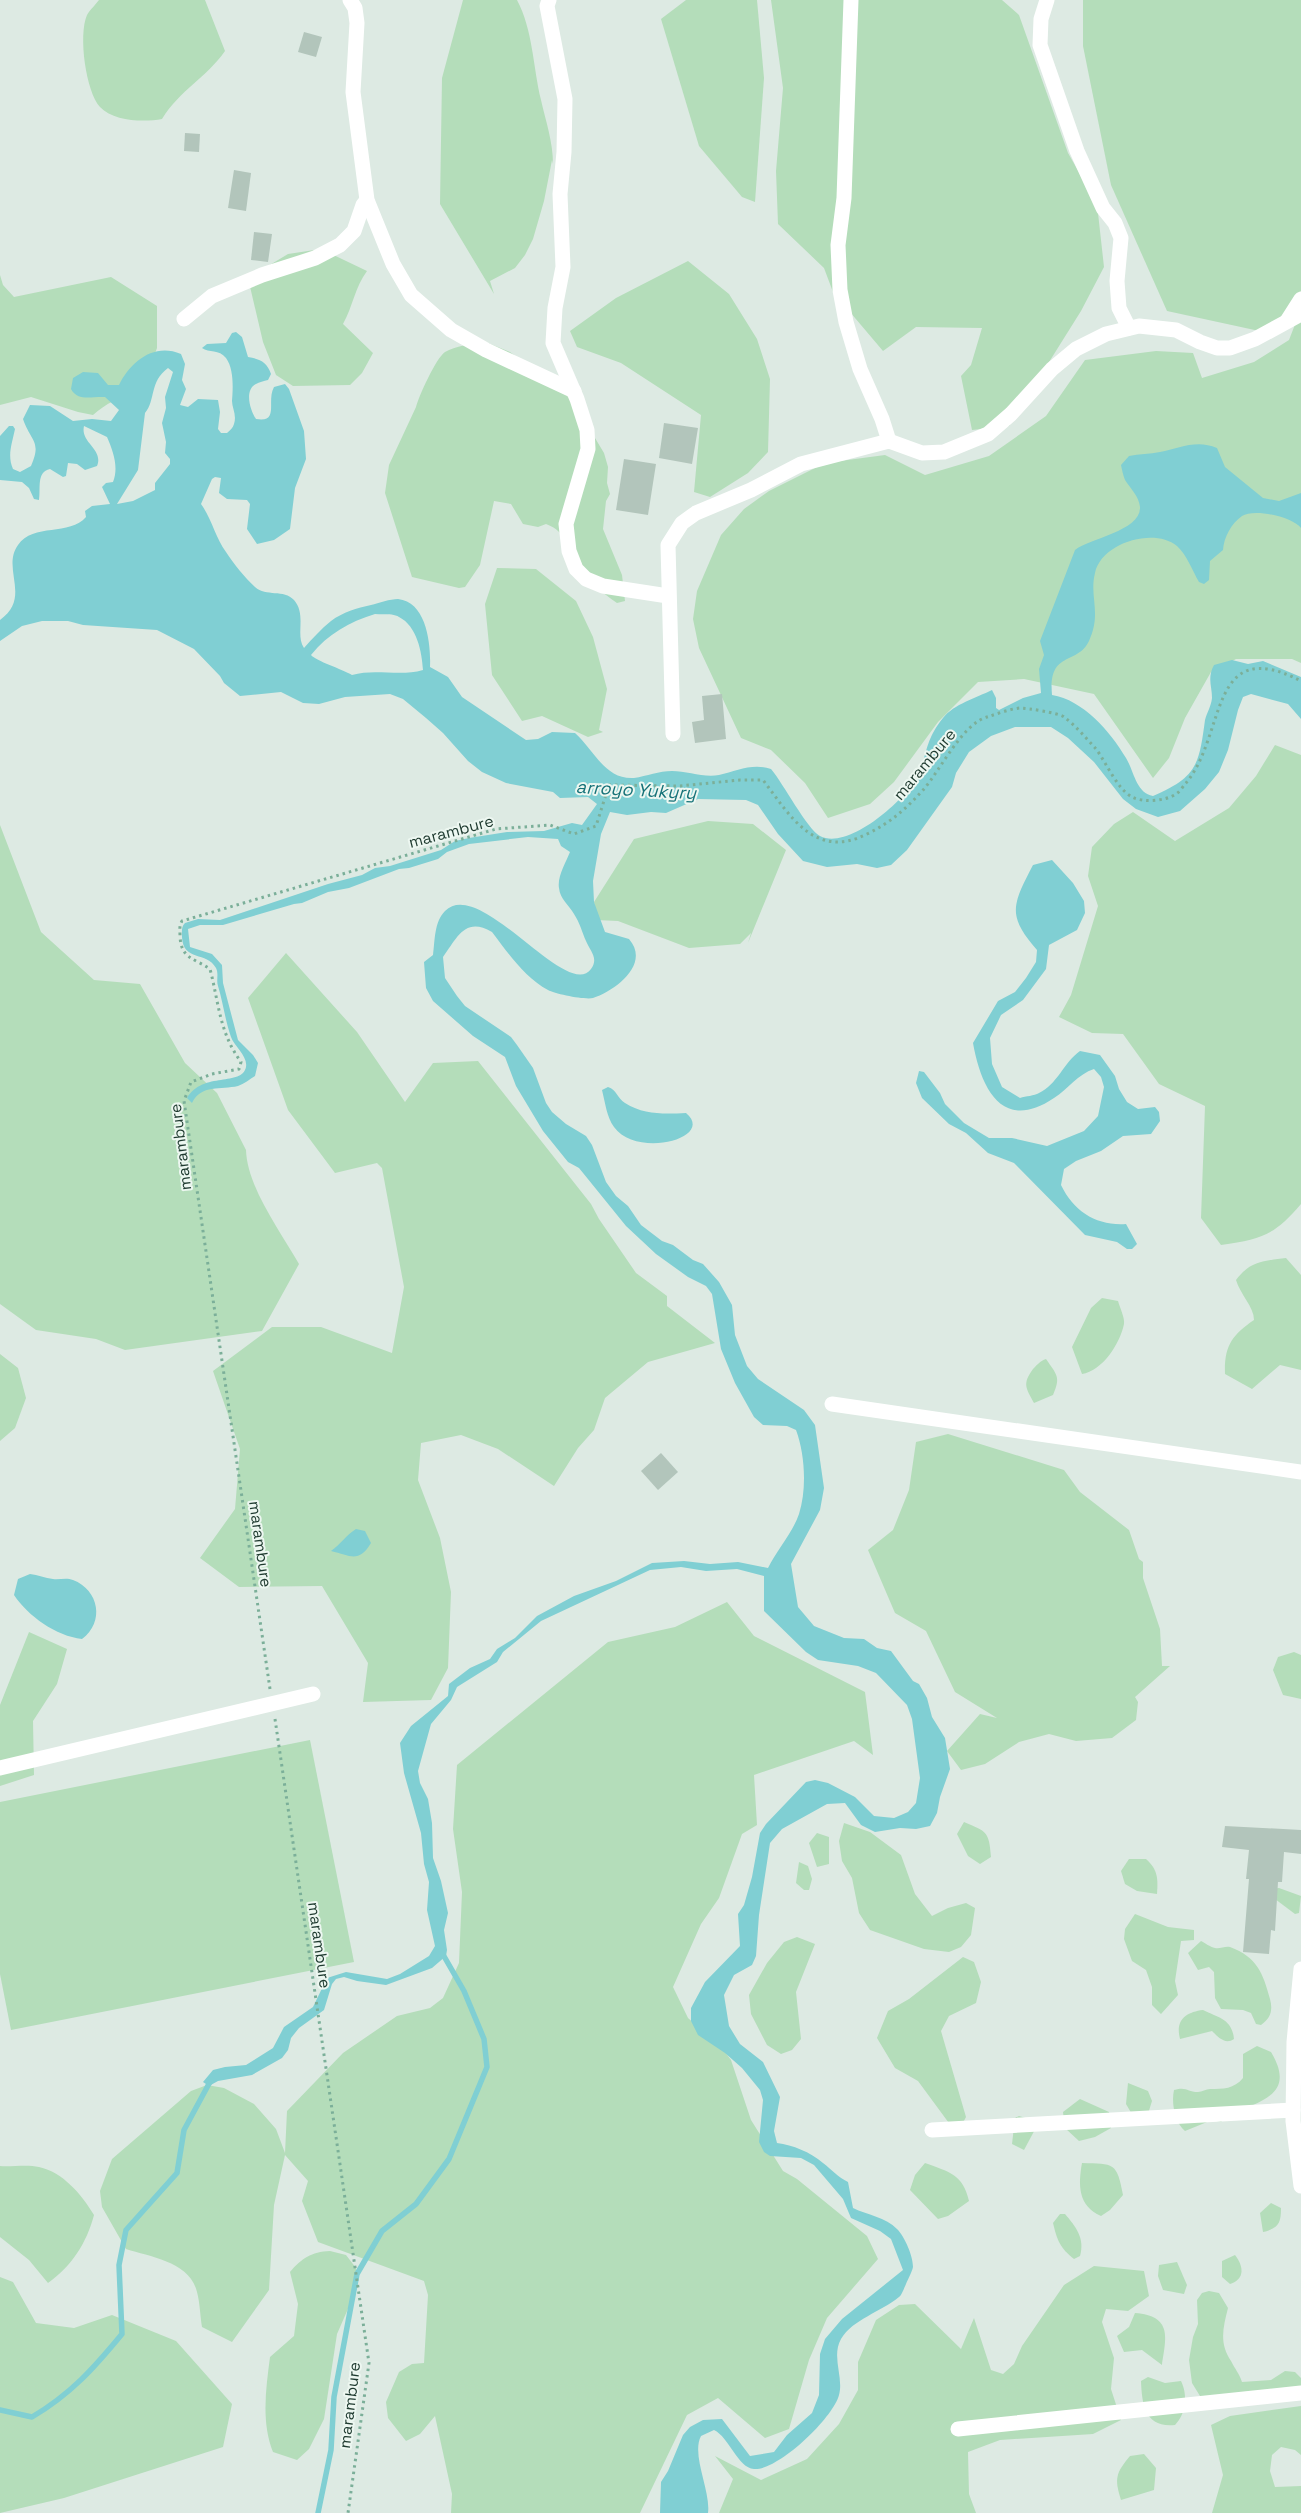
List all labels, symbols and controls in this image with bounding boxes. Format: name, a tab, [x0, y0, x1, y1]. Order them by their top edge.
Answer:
street label: marambure	[888, 724, 960, 804]
water label: arroyo Yukyry	[575, 775, 698, 804]
street label: marambure	[406, 810, 496, 853]
street label: marambure	[165, 1102, 196, 1191]
street label: marambure	[244, 1500, 277, 1589]
street label: marambure	[303, 1901, 336, 1990]
street label: marambure	[334, 2361, 365, 2450]

